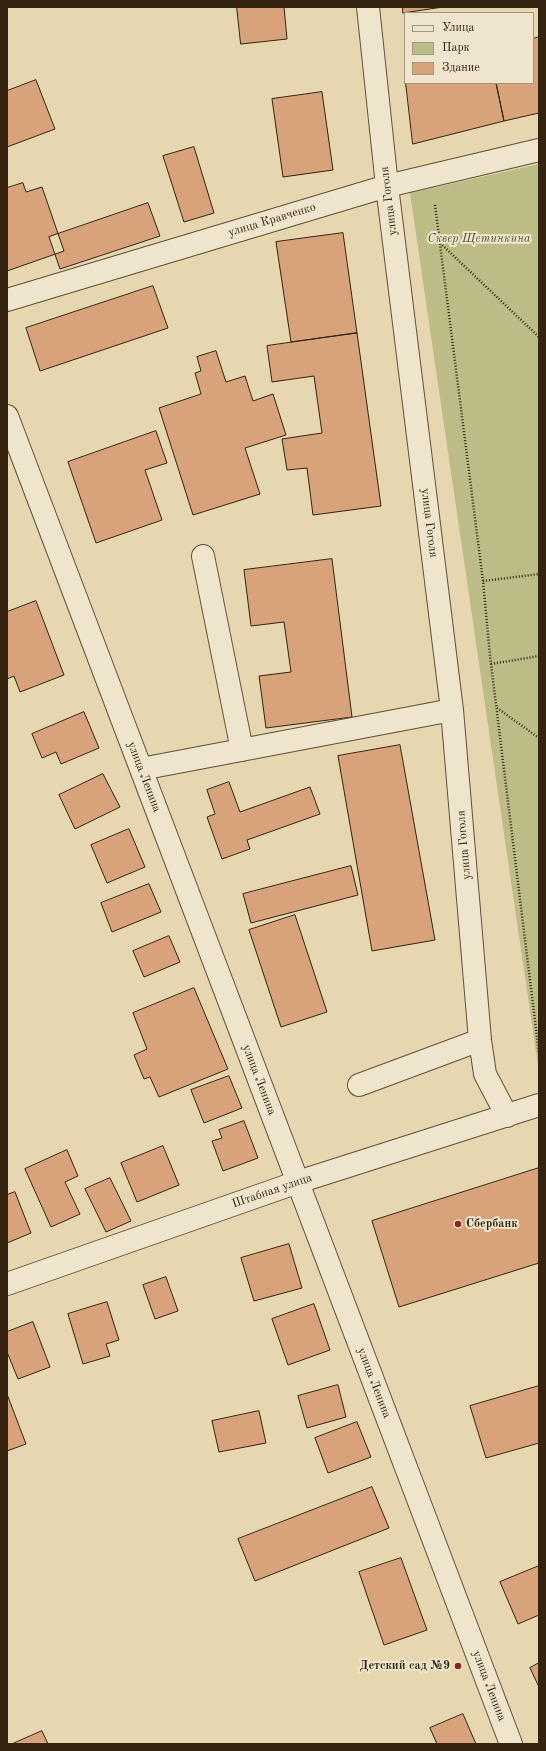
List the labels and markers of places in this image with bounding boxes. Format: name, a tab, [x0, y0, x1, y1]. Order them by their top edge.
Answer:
place label: Сбербанк	[466, 1217, 518, 1231]
marker: Сбербанк	[453, 1219, 463, 1229]
place label: Детский сад №9	[360, 1659, 450, 1673]
marker: Детский сад №9	[453, 1661, 463, 1671]

